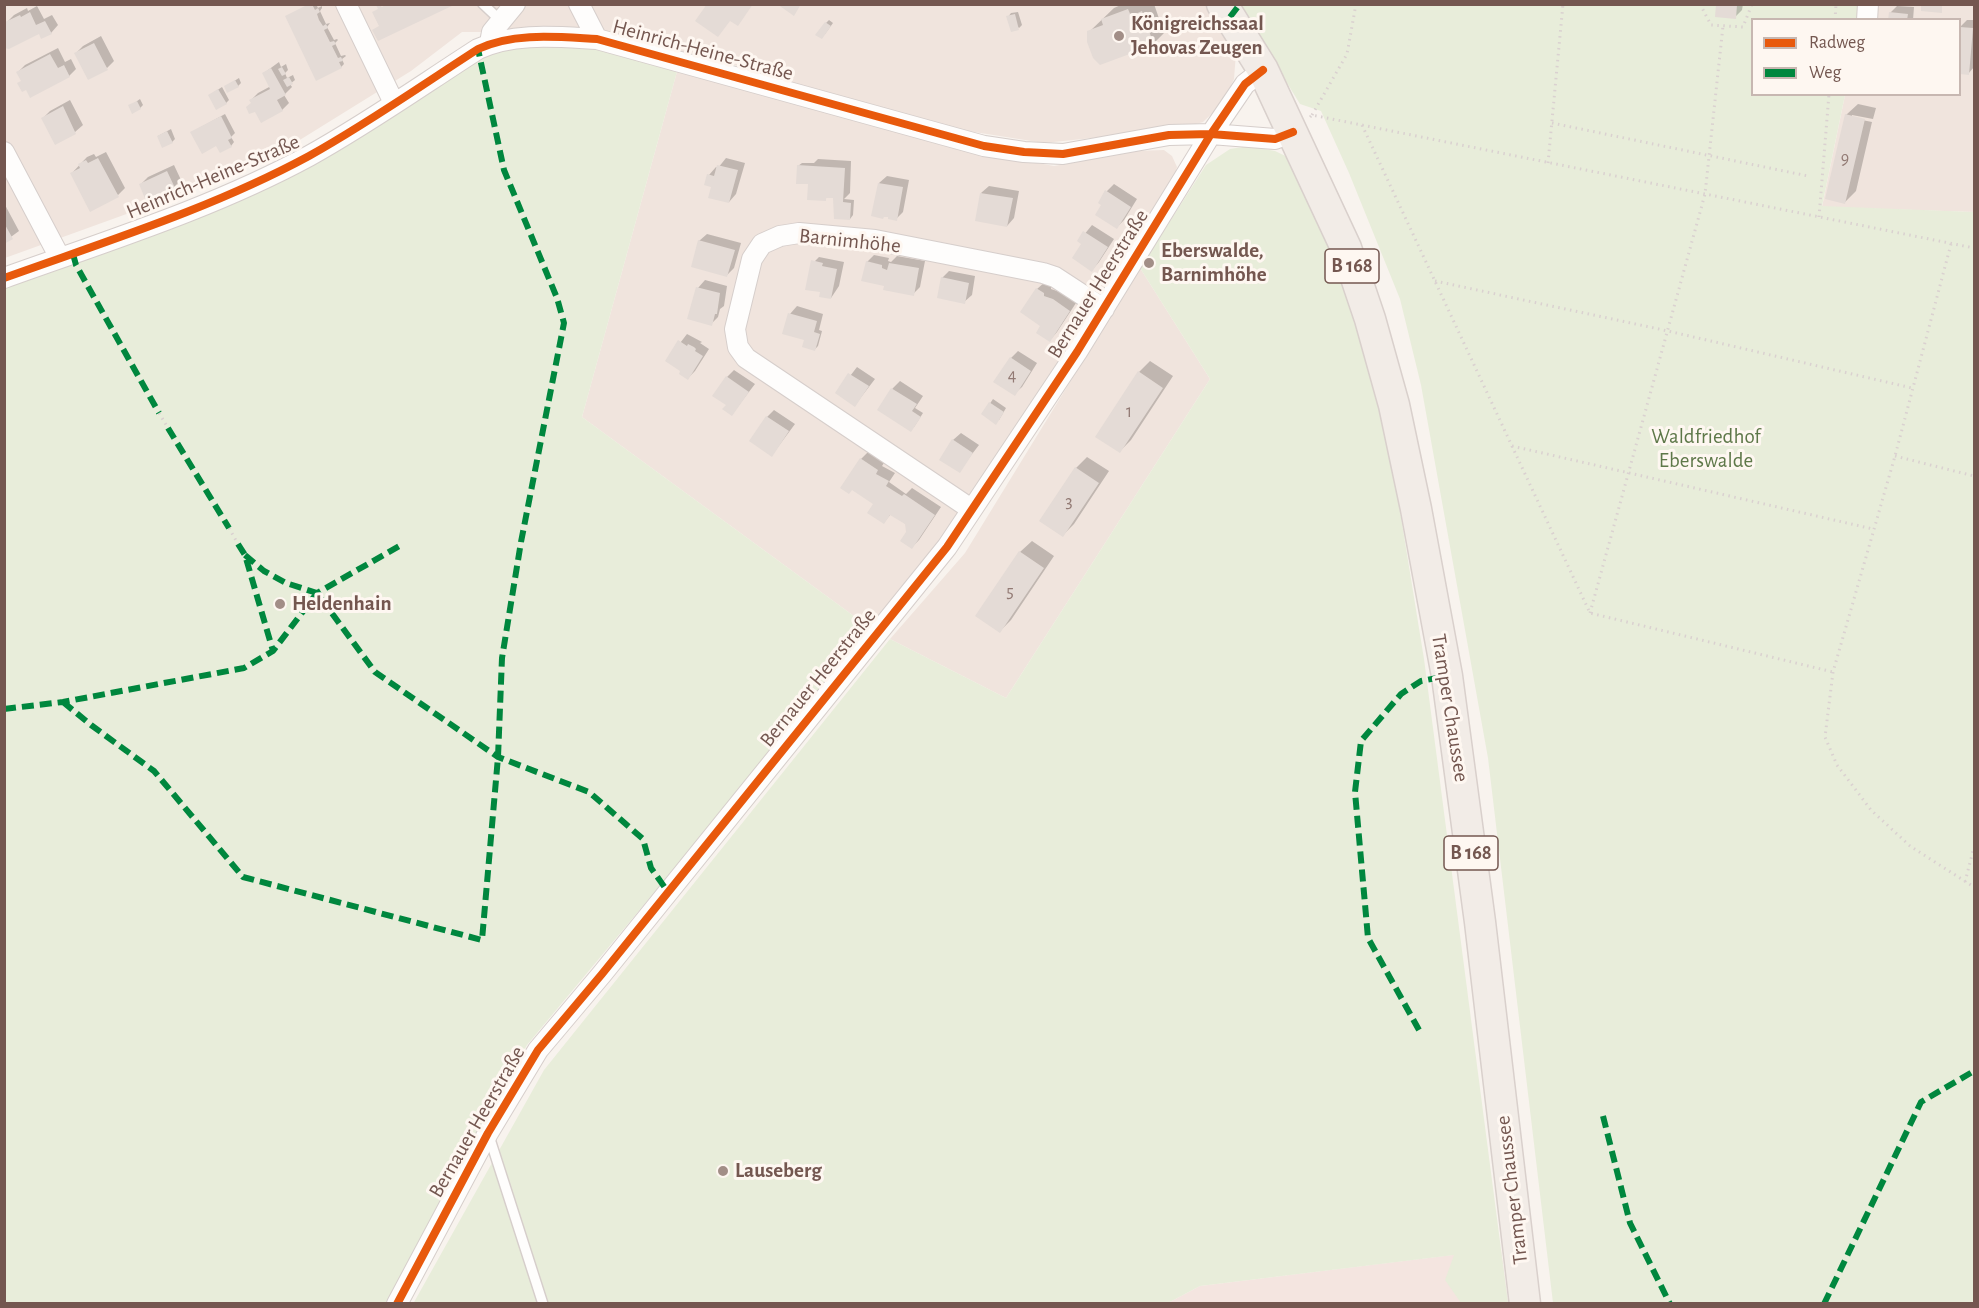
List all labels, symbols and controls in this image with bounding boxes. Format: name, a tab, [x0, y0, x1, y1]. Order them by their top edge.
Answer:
place label: Königreichssaal Jehovas Zeugen	[1131, 11, 1264, 61]
street label: Heinrich-Heine-Straße	[610, 14, 796, 86]
legend	[1751, 18, 1961, 96]
marker: Königreichssaal Jehovas Zeugen	[1112, 29, 1126, 43]
text: Radweg	[1809, 34, 1865, 52]
text: Weg	[1809, 64, 1841, 82]
street label: Heinrich-Heine-Straße	[123, 129, 303, 225]
house number: 9	[1841, 148, 1849, 170]
street label: Bernauer Heerstraße	[1042, 205, 1154, 363]
street label: Barnimhöhe	[798, 223, 902, 259]
place label: Eberswalde, Barnimhöhe	[1161, 238, 1267, 288]
road number: B 168	[1325, 249, 1379, 283]
marker: Eberswalde, Barnimhöhe	[1142, 256, 1156, 270]
house number: 4	[1008, 365, 1016, 387]
house number: 1	[1126, 401, 1132, 423]
park label: Waldfriedhof Eberswalde	[1651, 424, 1761, 474]
house number: 3	[1065, 491, 1073, 513]
house number: 5	[1006, 581, 1014, 603]
place label: Heldenhain	[292, 591, 391, 617]
marker: Heldenhain	[273, 597, 287, 611]
street label: Bernauer Heerstraße	[754, 604, 882, 752]
street label: Tramper Chaussee	[1426, 632, 1474, 784]
road number: B 168	[1444, 836, 1498, 870]
street label: Bernauer Heerstraße	[423, 1042, 531, 1202]
street label: Tramper Chaussee	[1490, 1114, 1534, 1266]
place label: Lauseberg	[735, 1158, 822, 1184]
marker: Lauseberg	[716, 1164, 730, 1178]

